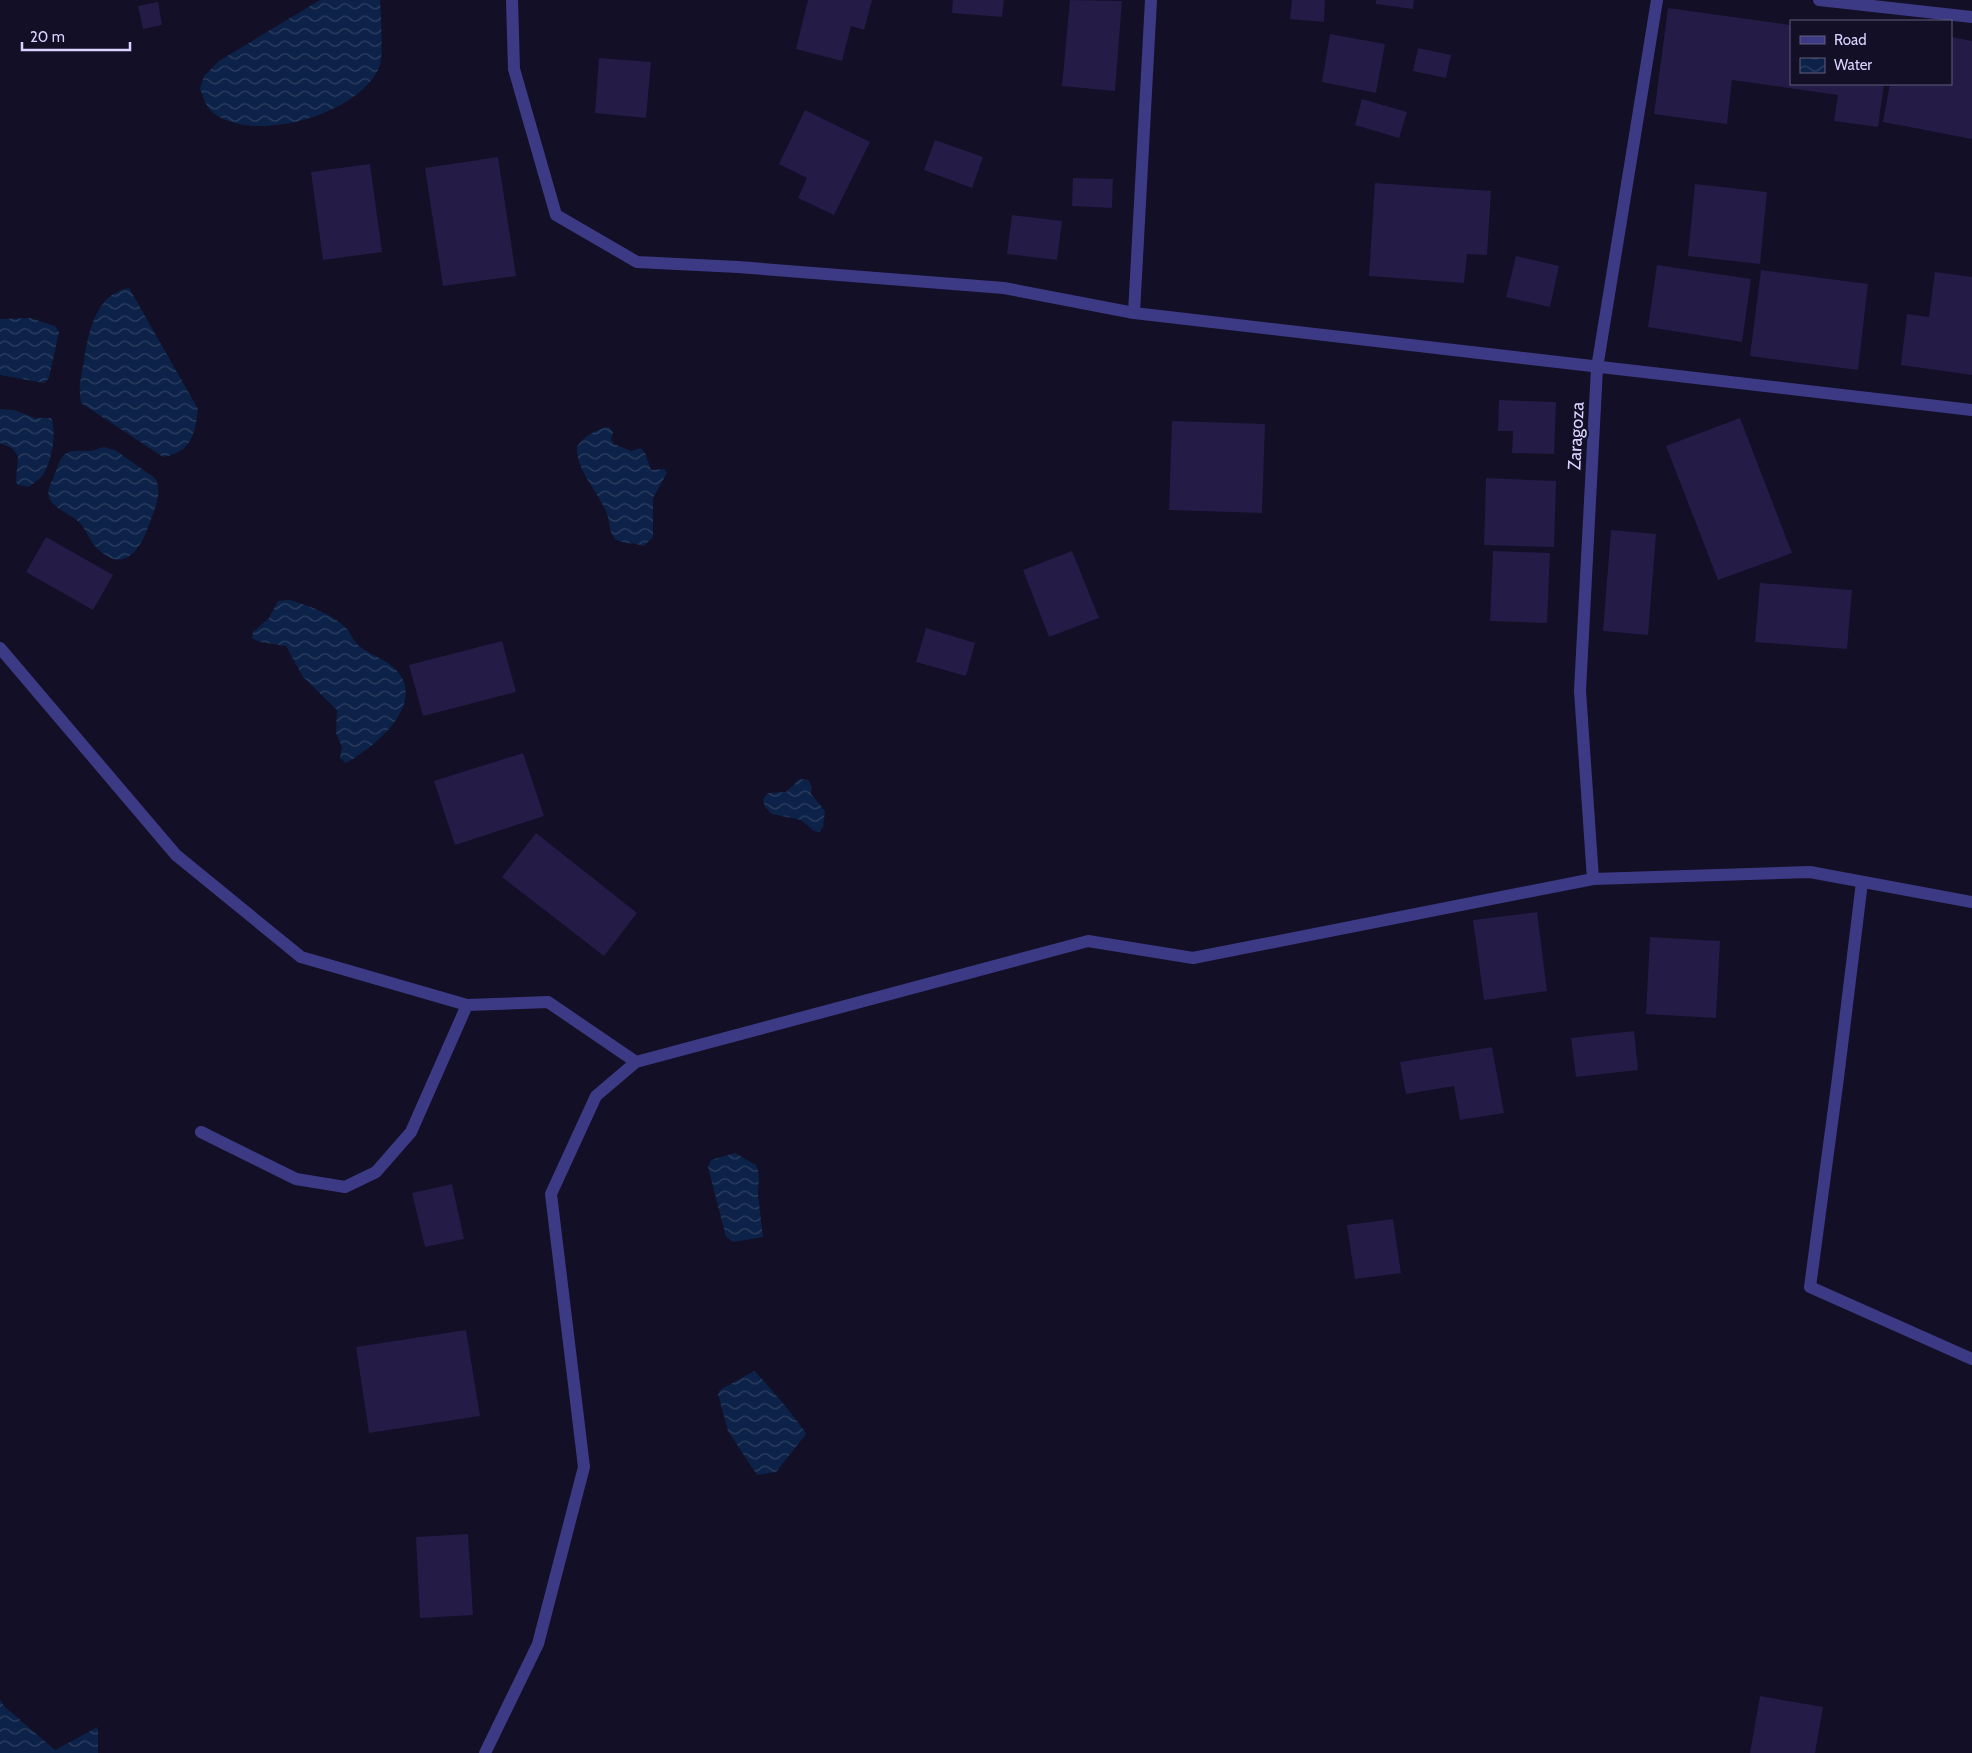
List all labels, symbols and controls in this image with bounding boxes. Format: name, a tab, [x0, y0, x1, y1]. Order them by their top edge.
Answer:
scale bar	[22, 20, 130, 52]
legend	[1790, 20, 1952, 85]
text: 20 m	[30, 28, 65, 46]
text: Road	[1834, 31, 1867, 49]
text: Water	[1834, 56, 1872, 74]
street label: Zaragoza	[1563, 401, 1589, 471]

